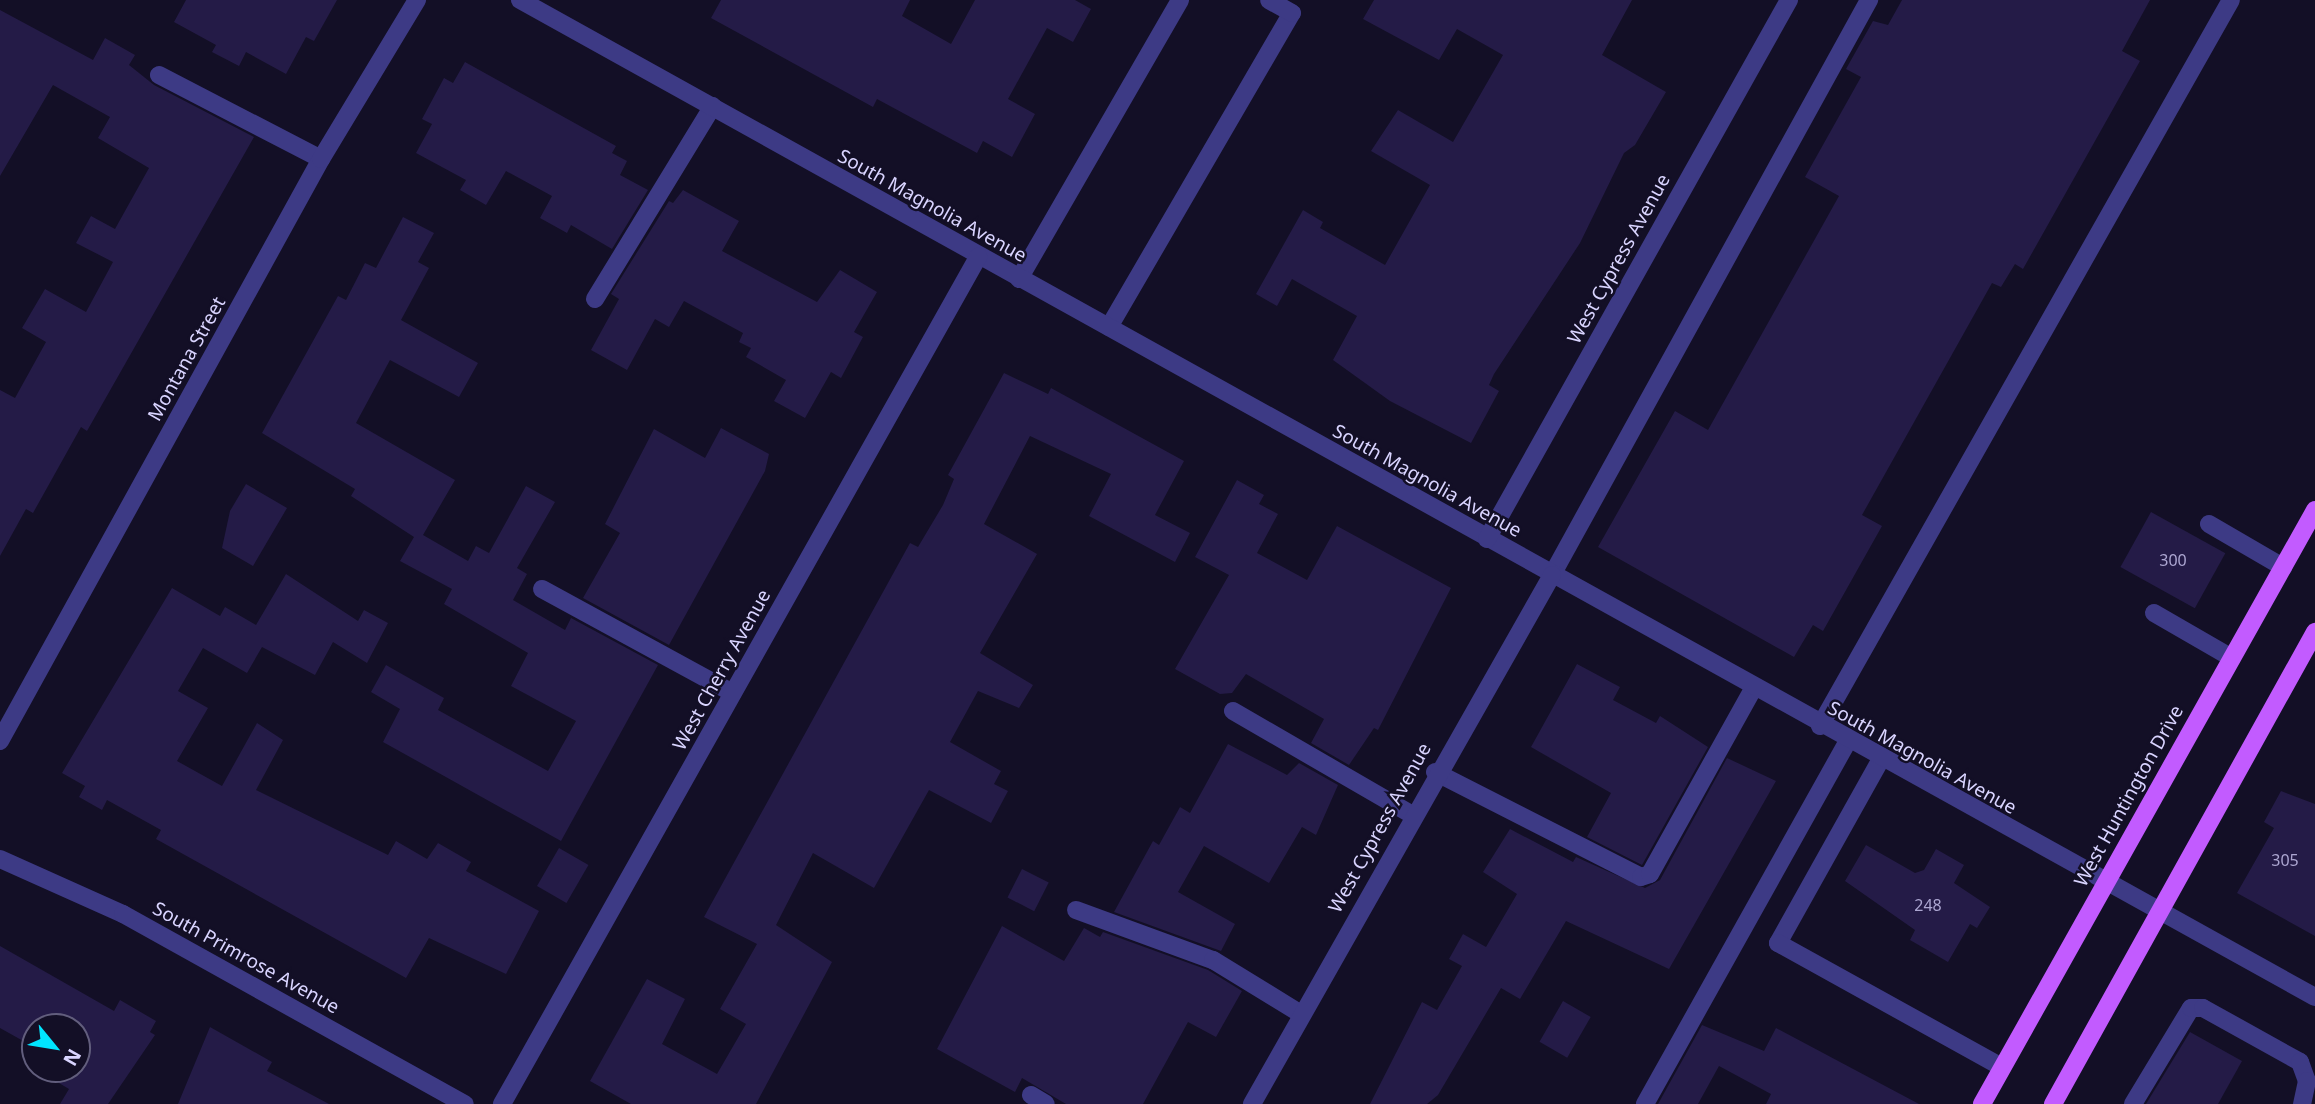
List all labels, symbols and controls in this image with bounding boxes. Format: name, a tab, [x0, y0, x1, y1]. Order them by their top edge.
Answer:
street label: South Magnolia Avenue	[834, 145, 1030, 267]
street label: West Cypress Avenue	[1563, 170, 1675, 348]
street label: Montana Street	[143, 293, 231, 425]
street label: South Magnolia Avenue	[1329, 420, 1525, 542]
house number: 300	[2159, 550, 2187, 570]
street label: West Cherry Avenue	[668, 586, 776, 754]
street label: South Magnolia Avenue	[1824, 697, 2020, 819]
street label: West Huntington Drive	[2070, 701, 2188, 891]
street label: West Cypress Avenue	[1324, 739, 1436, 917]
house number: 305	[2271, 850, 2299, 870]
house number: 248	[1914, 895, 1942, 915]
street label: South Primrose Avenue	[149, 897, 343, 1019]
north arrow	[21, 1013, 91, 1083]
text: N	[57, 1044, 88, 1071]

